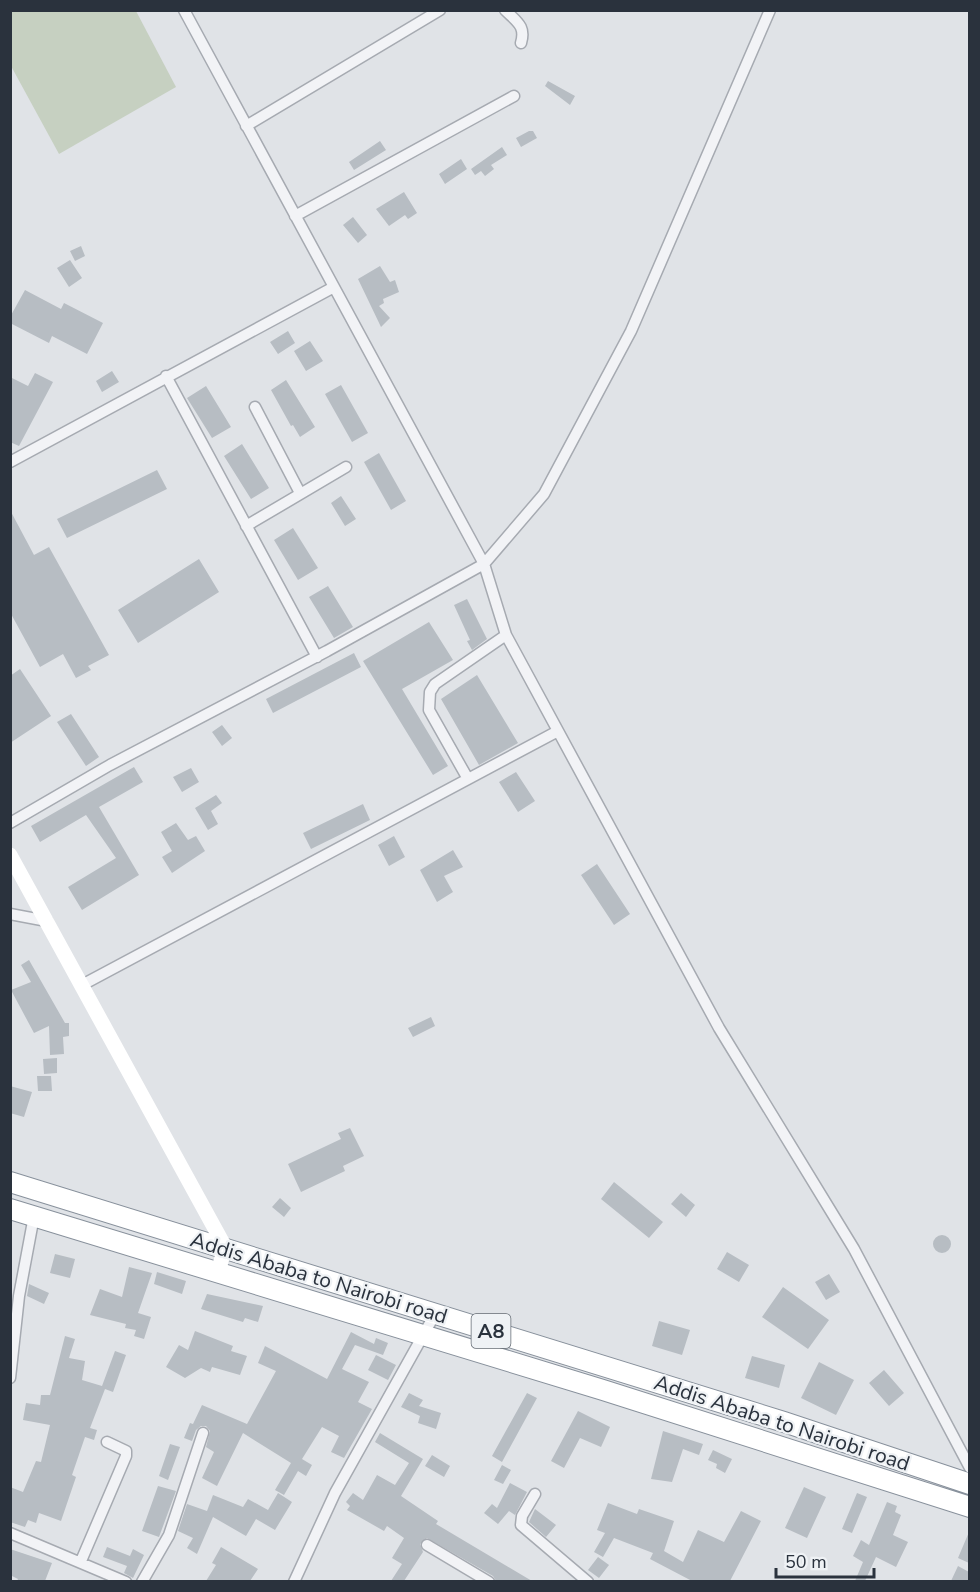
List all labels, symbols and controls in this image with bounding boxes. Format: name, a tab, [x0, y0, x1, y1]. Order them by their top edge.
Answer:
street label: Addis Ababa to Nairobi road	[187, 1226, 451, 1330]
road number: A8	[472, 1314, 510, 1348]
street label: Addis Ababa to Nairobi road	[651, 1368, 913, 1478]
scale bar	[776, 1541, 874, 1579]
text: 50 m	[785, 1550, 827, 1574]

